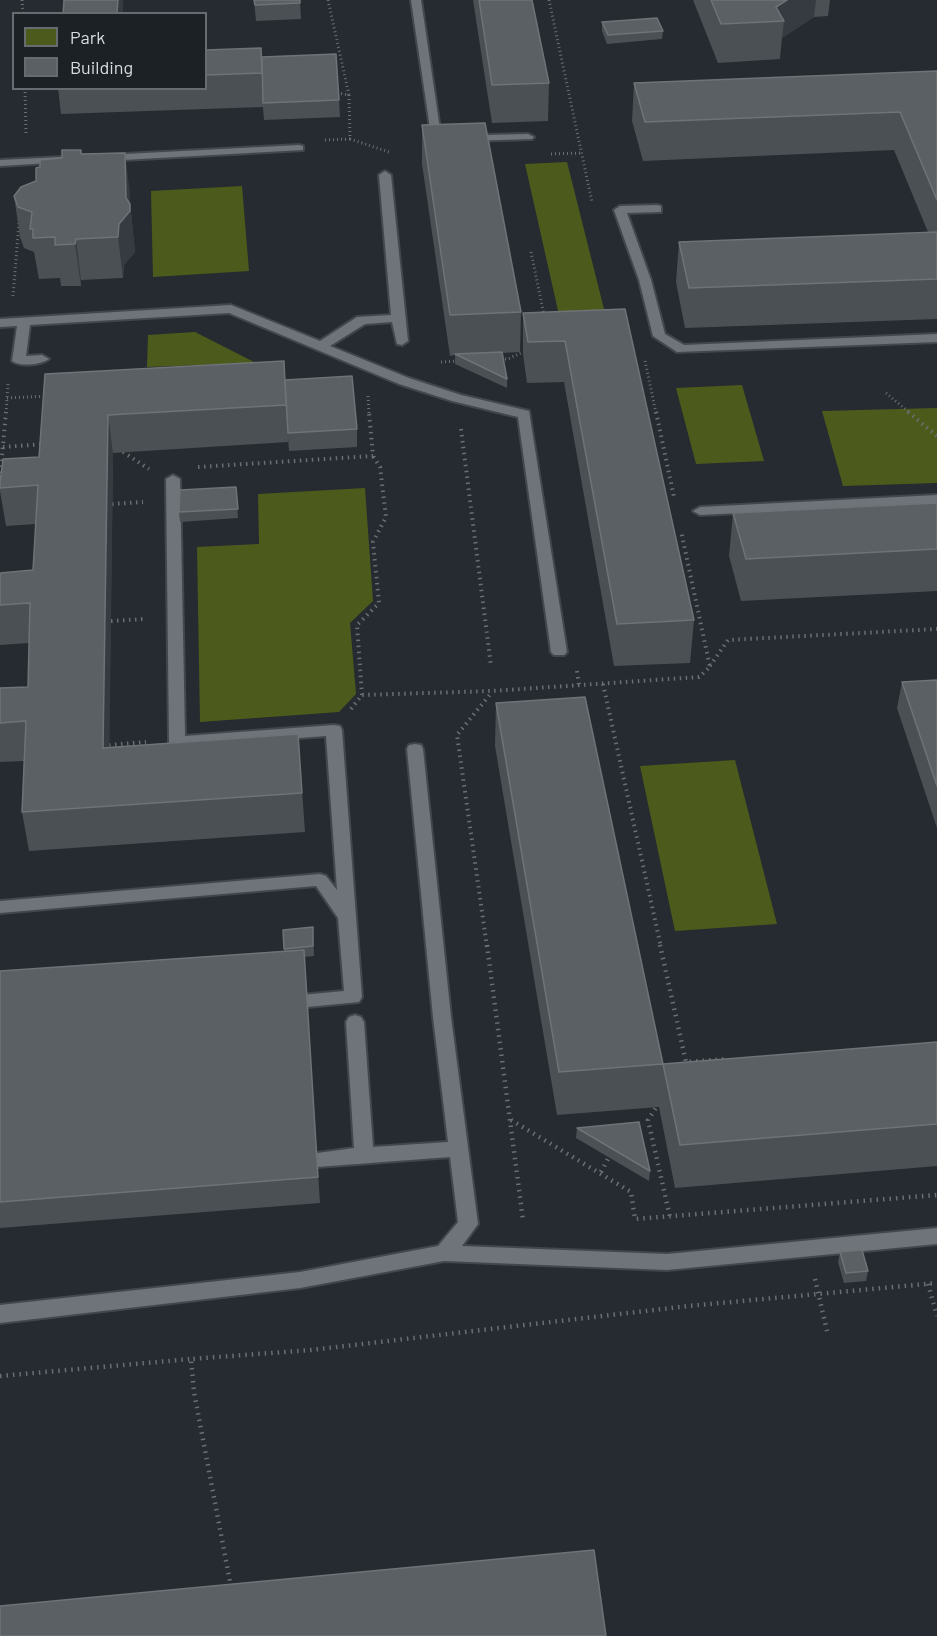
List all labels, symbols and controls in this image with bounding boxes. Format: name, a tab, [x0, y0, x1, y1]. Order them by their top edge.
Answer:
legend	[12, 12, 207, 90]
text: Park	[70, 26, 105, 48]
text: Building	[70, 56, 133, 78]

